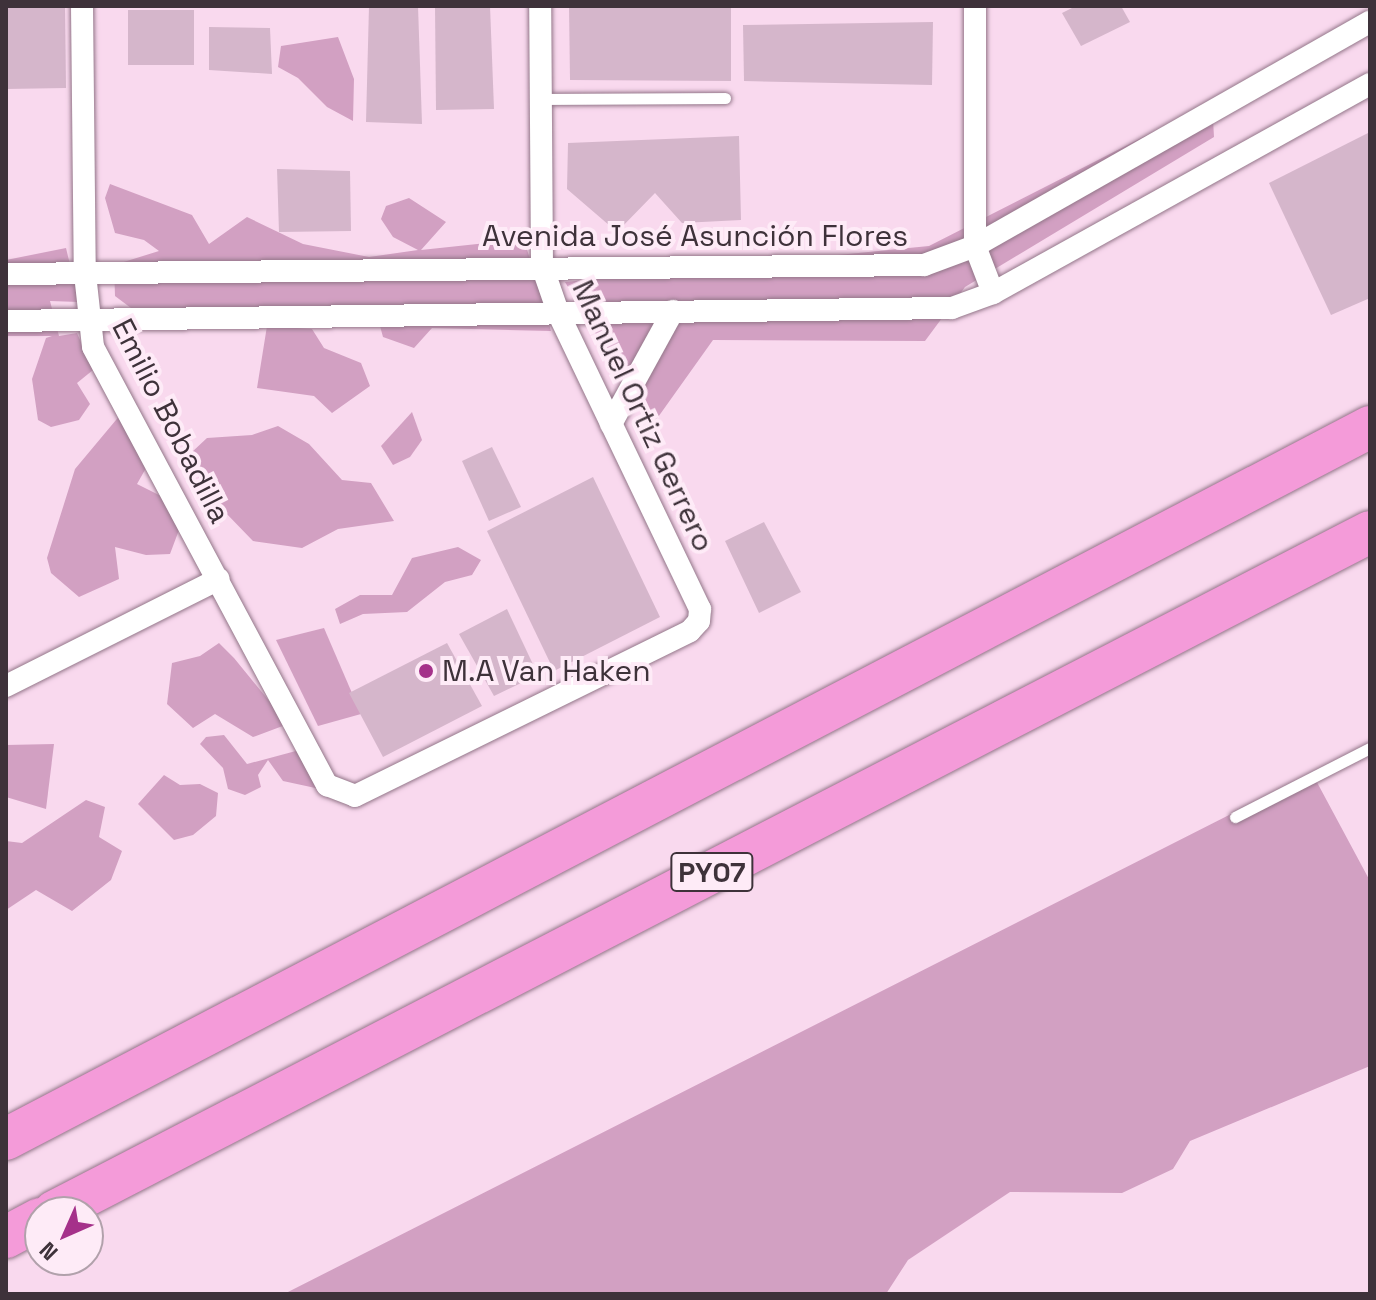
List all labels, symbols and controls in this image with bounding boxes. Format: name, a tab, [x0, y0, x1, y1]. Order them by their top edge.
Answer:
street label: Avenida José Asunción Flores	[482, 218, 908, 254]
street label: Manuel Ortiz Gerrero	[564, 275, 722, 557]
street label: Emilio Bobadilla	[104, 313, 238, 529]
place label: M.A Van Haken	[442, 653, 651, 689]
marker: M.A Van Haken	[417, 662, 435, 680]
road number: PY07	[670, 848, 754, 896]
north arrow	[24, 1196, 104, 1276]
text: N	[33, 1236, 64, 1267]

